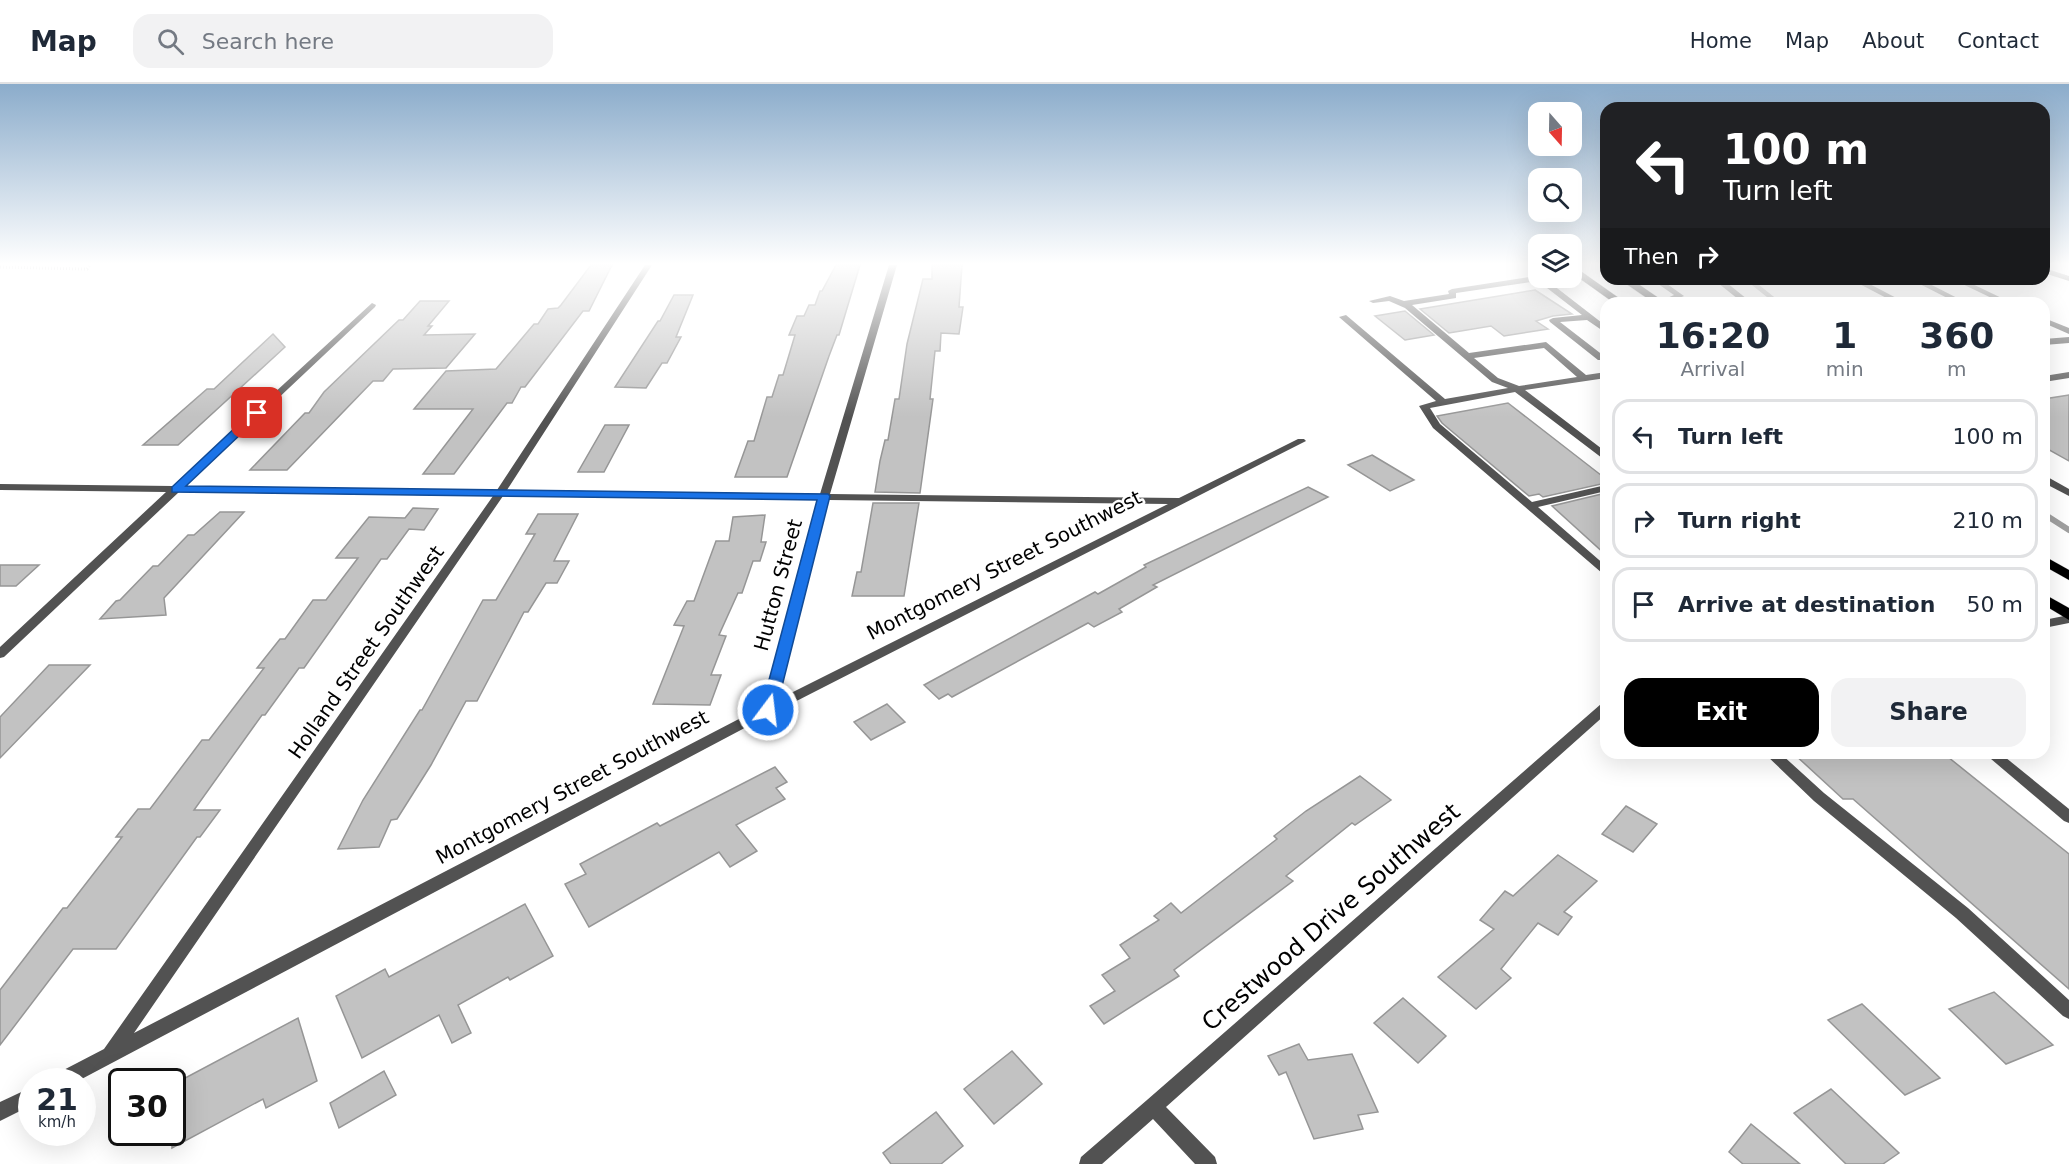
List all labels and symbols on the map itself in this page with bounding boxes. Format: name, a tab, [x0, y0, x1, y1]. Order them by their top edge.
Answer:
north arrow	[1528, 102, 1582, 156]
pin	[231, 387, 282, 438]
street label: Montgomery Street Southwest	[863, 485, 1146, 645]
street label: Hutton Street	[749, 516, 807, 654]
street label: Holland Street Southwest	[283, 541, 449, 763]
position arrow	[736, 678, 800, 742]
street label: Montgomery Street Southwest	[432, 705, 713, 869]
street label: Crestwood Drive Southwest	[1196, 797, 1466, 1037]
speed limit sign: 30	[108, 1068, 186, 1146]

